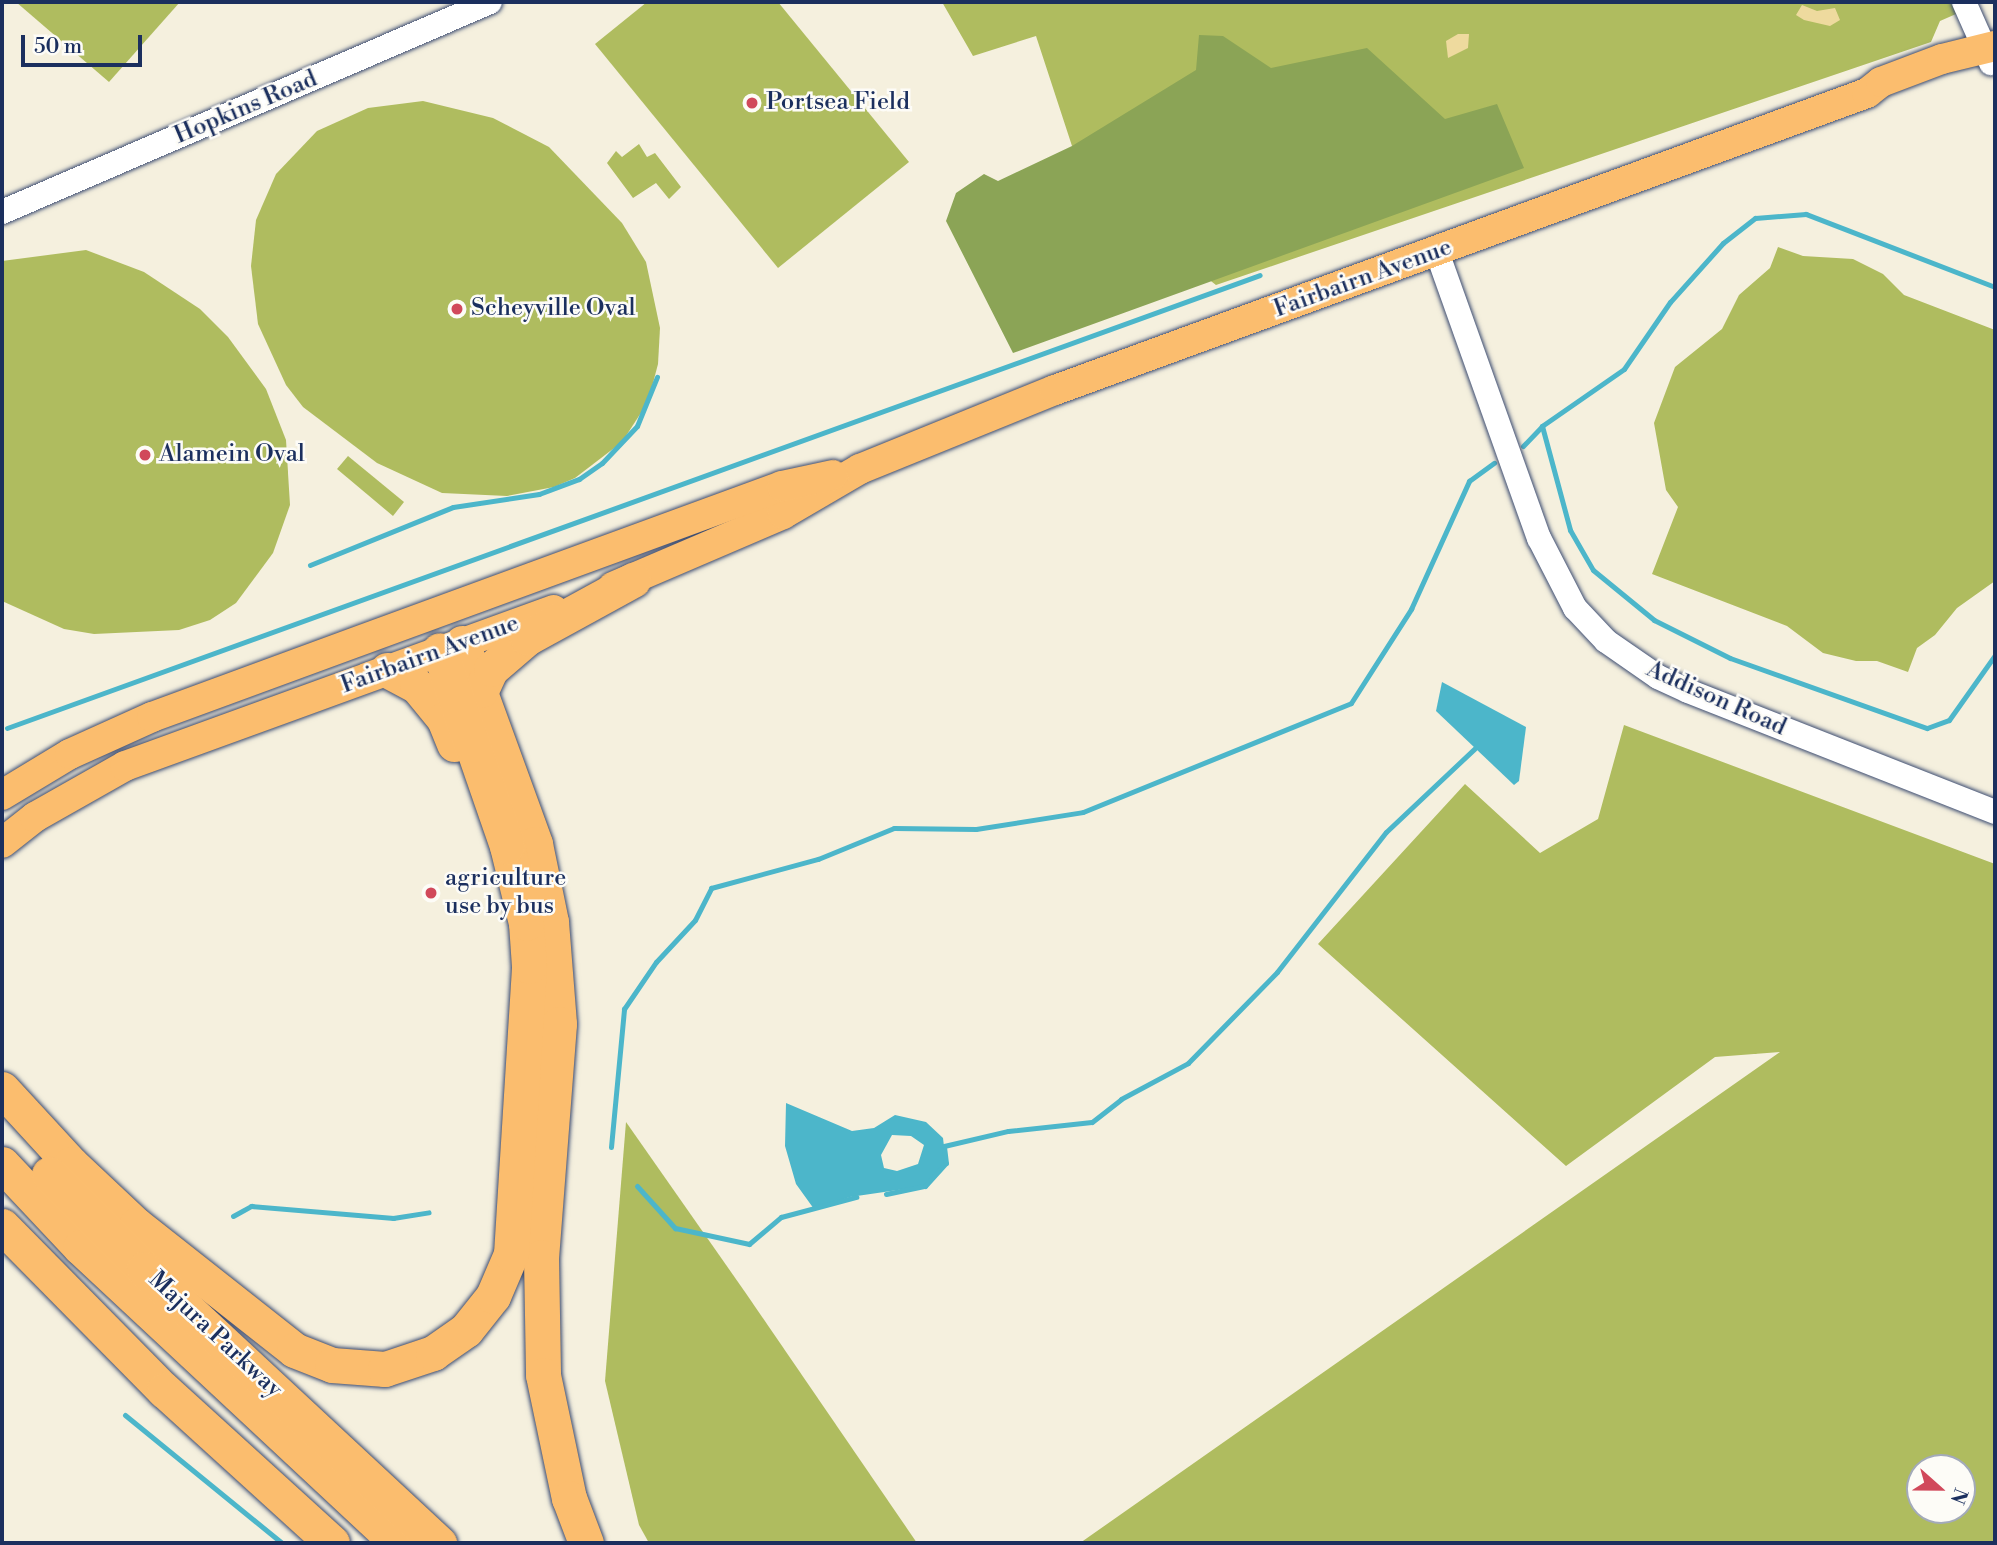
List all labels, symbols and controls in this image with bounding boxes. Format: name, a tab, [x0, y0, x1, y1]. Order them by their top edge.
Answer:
scale bar	[24, 21, 145, 65]
text: 50 m	[34, 34, 82, 60]
street label: Hopkins Road	[170, 65, 322, 151]
place label: Portsea Field	[766, 89, 910, 117]
marker: Portsea Field	[744, 95, 760, 111]
street label: Fairbairn Avenue	[1270, 233, 1456, 325]
place label: Scheyville Oval	[471, 295, 636, 323]
marker: Scheyville Oval	[449, 301, 465, 317]
place label: Alamein Oval	[159, 441, 305, 469]
marker: Alamein Oval	[137, 447, 153, 463]
street label: Fairbairn Avenue	[337, 609, 523, 701]
street label: Addison Road	[1642, 655, 1790, 743]
place label: agriculture use by bus	[445, 865, 566, 921]
marker: agriculture use by bus	[423, 885, 439, 901]
street label: Majura Parkway	[142, 1266, 288, 1404]
north arrow	[1906, 1454, 1976, 1524]
text: N	[1945, 1484, 1973, 1507]

